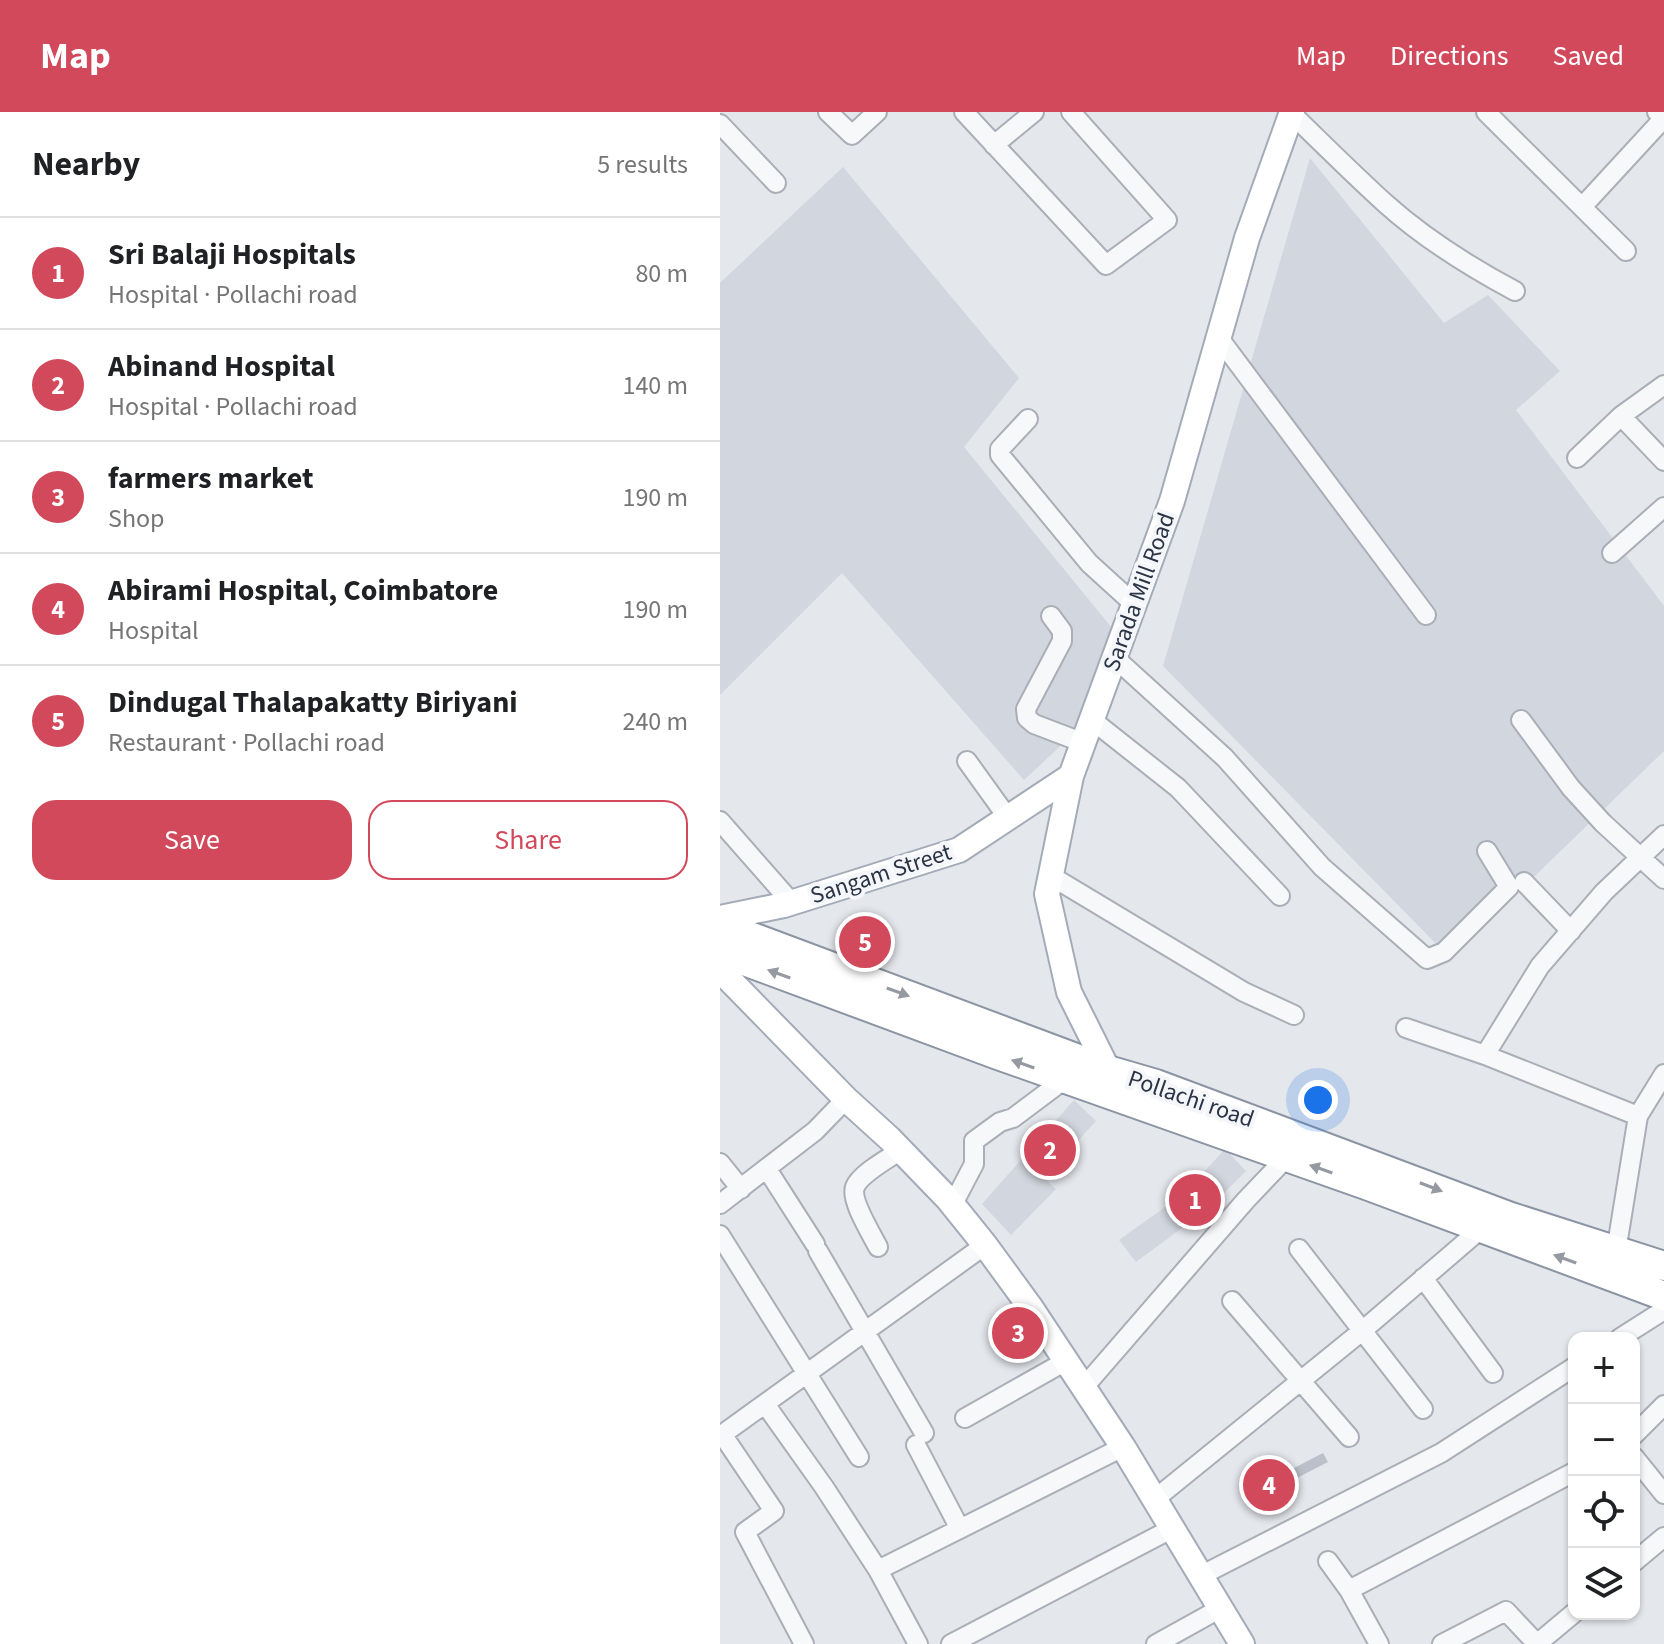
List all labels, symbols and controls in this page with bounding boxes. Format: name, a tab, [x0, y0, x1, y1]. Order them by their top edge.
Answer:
text: Map	[40, 29, 111, 83]
text: Map	[1296, 36, 1346, 76]
text: Directions	[1390, 36, 1509, 76]
text: Saved	[1553, 36, 1624, 76]
text: Nearby	[32, 140, 140, 189]
text: 5 results	[597, 146, 688, 183]
text: Sri Balaji Hospitals	[108, 233, 356, 276]
text: 1	[51, 255, 65, 292]
text: 80 m	[635, 255, 688, 292]
text: Hospital · Pollachi road	[108, 276, 358, 313]
text: Abinand Hospital	[108, 345, 335, 388]
text: 2	[51, 367, 65, 404]
text: 140 m	[622, 367, 688, 404]
text: Hospital · Pollachi road	[108, 388, 358, 425]
text: farmers market	[108, 457, 313, 500]
text: 3	[51, 479, 65, 516]
text: 190 m	[622, 479, 688, 516]
text: Shop	[108, 500, 165, 537]
street label: Sarada Mill Road	[1094, 508, 1184, 676]
text: Abirami Hospital, Coimbatore	[108, 569, 498, 612]
text: 4	[51, 591, 65, 628]
text: 190 m	[622, 591, 688, 628]
text: Hospital	[108, 612, 199, 649]
text: Dindugal Thalapakatty Biriyani	[108, 681, 518, 724]
text: 5	[51, 703, 65, 740]
text: 240 m	[622, 703, 688, 740]
text: Restaurant · Pollachi road	[108, 724, 385, 761]
button: Save	[32, 800, 352, 880]
button: Share	[368, 800, 688, 880]
street label: Sangam Street	[806, 835, 956, 913]
pin: 5	[839, 912, 891, 972]
one-way arrow	[767, 967, 791, 980]
one-way arrow	[886, 986, 910, 999]
one-way arrow	[1010, 1057, 1034, 1070]
street label: Pollachi road	[1123, 1061, 1259, 1137]
your location	[1298, 1080, 1338, 1120]
pin: 2	[1024, 1120, 1076, 1180]
one-way arrow	[1308, 1162, 1332, 1175]
pin: 1	[1169, 1170, 1221, 1230]
one-way arrow	[1419, 1181, 1443, 1194]
one-way arrow	[1553, 1252, 1577, 1265]
pin: 3	[992, 1303, 1044, 1363]
map controls	[1568, 1332, 1640, 1620]
button: +	[1568, 1332, 1640, 1404]
button: −	[1568, 1404, 1640, 1476]
pin: 4	[1243, 1455, 1295, 1515]
button: locate	[1568, 1476, 1640, 1548]
button: layers	[1568, 1548, 1640, 1620]

